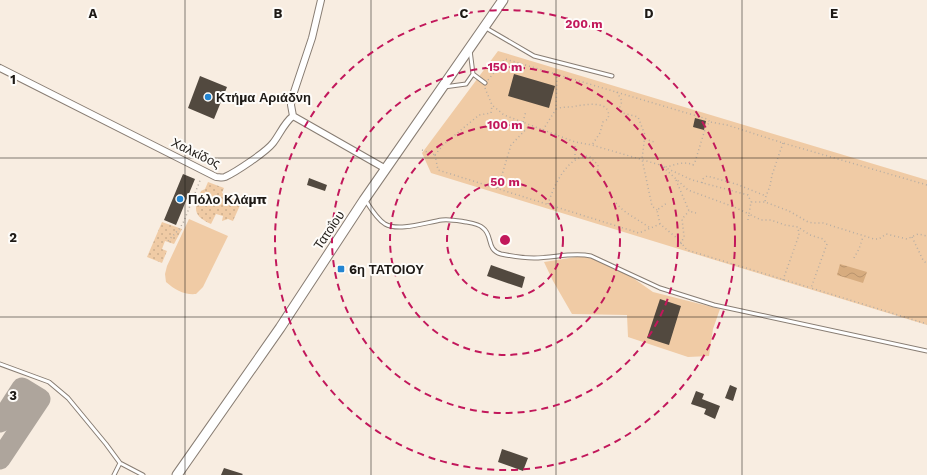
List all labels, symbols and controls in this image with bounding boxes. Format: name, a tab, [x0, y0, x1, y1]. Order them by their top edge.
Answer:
text: A	[89, 6, 98, 21]
text: B	[274, 6, 283, 21]
text: C	[460, 6, 469, 21]
text: D	[644, 6, 654, 21]
text: E	[830, 6, 838, 21]
text: 200 m	[565, 17, 603, 31]
text: 150 m	[488, 60, 522, 74]
text: 1	[10, 72, 16, 87]
place label: Κτήμα Αριάδνη	[216, 90, 311, 105]
marker: Κτήμα Αριάδνη	[203, 92, 213, 102]
text: 100 m	[487, 118, 523, 132]
street label: Χαλκίδος	[169, 135, 223, 171]
text: 50 m	[490, 175, 520, 189]
place label: Πόλο Κλάμπ	[188, 192, 267, 207]
marker: Πόλο Κλάμπ	[175, 194, 185, 204]
street label: Τατοΐου	[311, 208, 347, 252]
text: 2	[9, 230, 17, 245]
centre of rings	[498, 233, 512, 247]
place label: 6η ΤΑΤΟΙΟΥ	[349, 262, 424, 277]
marker: 6η ΤΑΤΟΙΟΥ	[336, 264, 346, 274]
text: 3	[9, 388, 17, 403]

